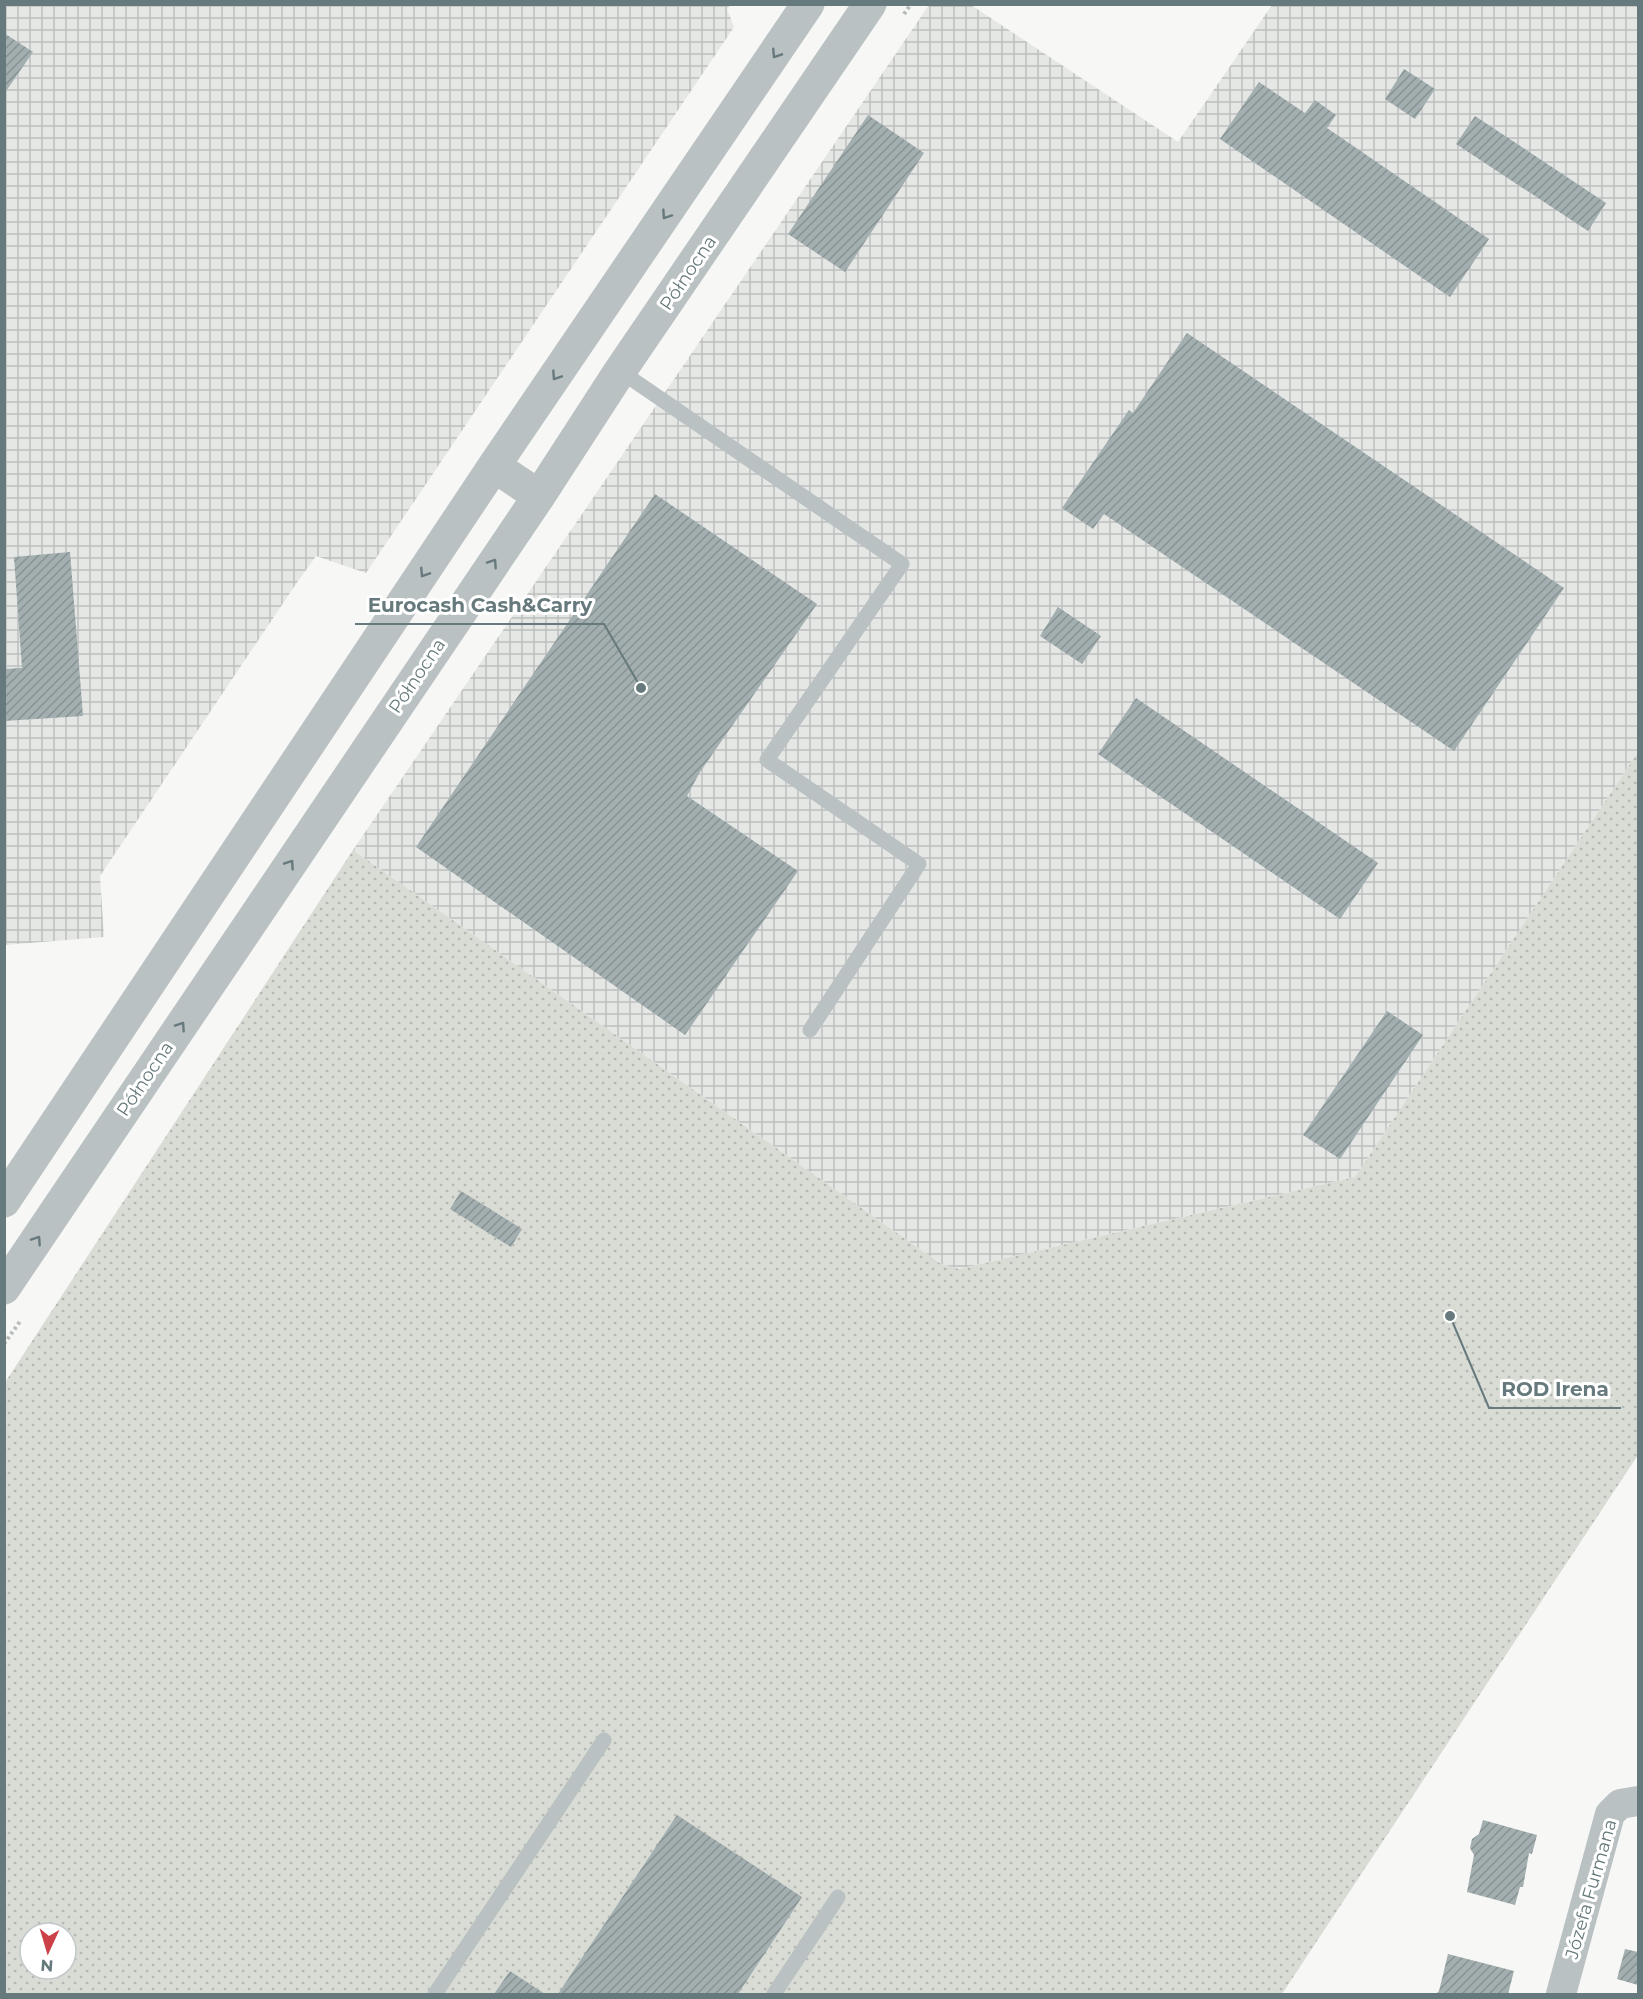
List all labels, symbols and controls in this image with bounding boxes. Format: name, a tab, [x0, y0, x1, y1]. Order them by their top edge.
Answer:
one-way arrow	[772, 47, 783, 58]
one-way arrow	[662, 208, 673, 219]
street label: Północna	[655, 231, 721, 315]
one-way arrow	[552, 369, 563, 380]
one-way arrow	[486, 559, 497, 570]
one-way arrow	[420, 566, 431, 577]
callout: Eurocash Cash&Carry	[355, 586, 604, 624]
text: Eurocash Cash&Carry	[368, 593, 593, 617]
street label: Północna	[384, 634, 450, 718]
one-way arrow	[282, 859, 293, 870]
one-way arrow	[174, 1021, 185, 1032]
street label: Północna	[112, 1037, 178, 1121]
one-way arrow	[30, 1236, 41, 1247]
callout: ROD Irena	[1489, 1370, 1621, 1408]
text: ROD Irena	[1501, 1377, 1609, 1401]
street label: Józefa Furmana	[1560, 1817, 1621, 1962]
north arrow	[18, 1921, 78, 1981]
text: N	[40, 1956, 54, 1975]

